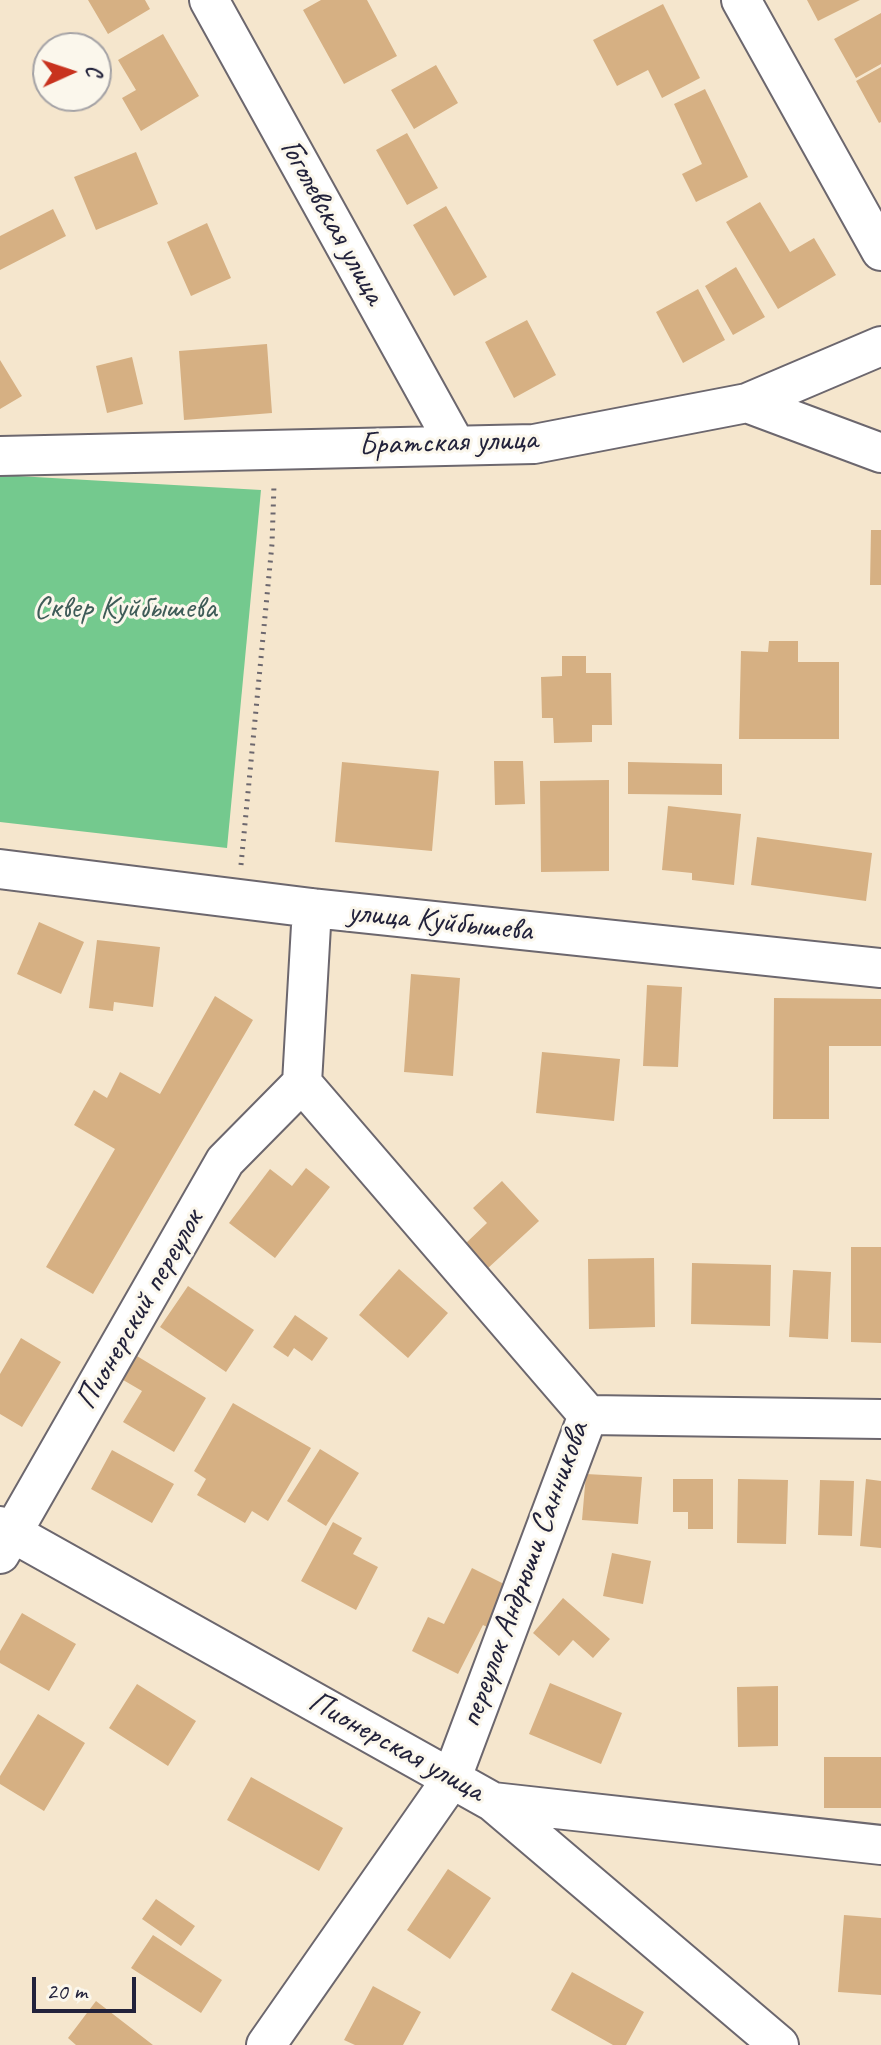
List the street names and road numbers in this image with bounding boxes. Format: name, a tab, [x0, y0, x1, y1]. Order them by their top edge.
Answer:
street label: Гоголевская улица	[271, 133, 393, 311]
street label: Братская улица	[358, 421, 538, 465]
street label: улица Куйбышева	[346, 893, 534, 951]
street label: Пионерский переулок	[67, 1204, 213, 1416]
street label: переулок Андрюши Санникова	[452, 1417, 598, 1733]
street label: Пионерская улица	[301, 1683, 491, 1811]

